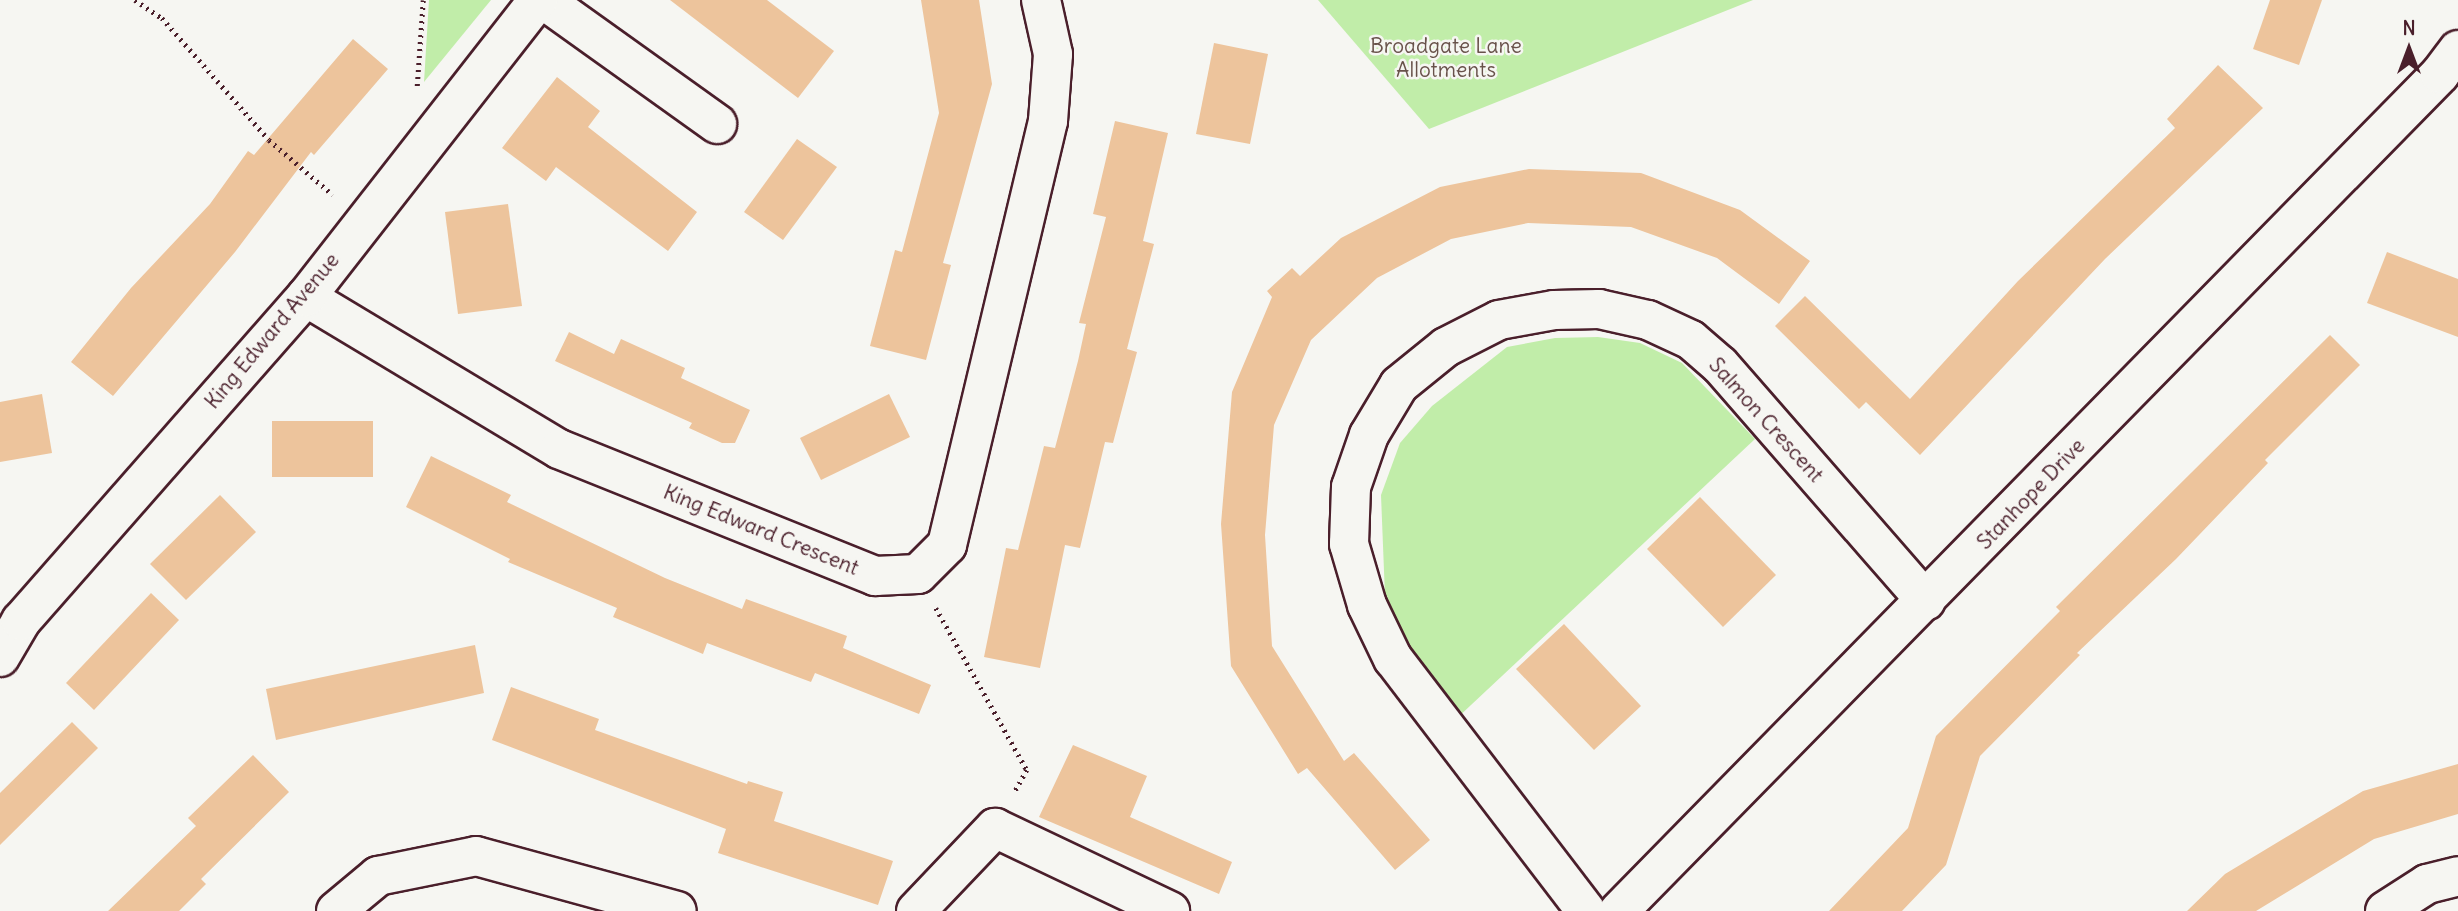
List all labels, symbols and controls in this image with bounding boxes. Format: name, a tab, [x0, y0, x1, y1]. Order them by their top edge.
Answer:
north arrow	[2374, 14, 2444, 84]
text: N	[2402, 16, 2416, 40]
park label: Broadgate Lane Allotments	[1370, 33, 1522, 83]
street label: King Edward Avenue	[200, 248, 344, 414]
street label: Salmon Crescent	[1703, 353, 1829, 487]
street label: Stanhope Drive	[1972, 433, 2090, 555]
street label: King Edward Crescent	[660, 479, 862, 581]

